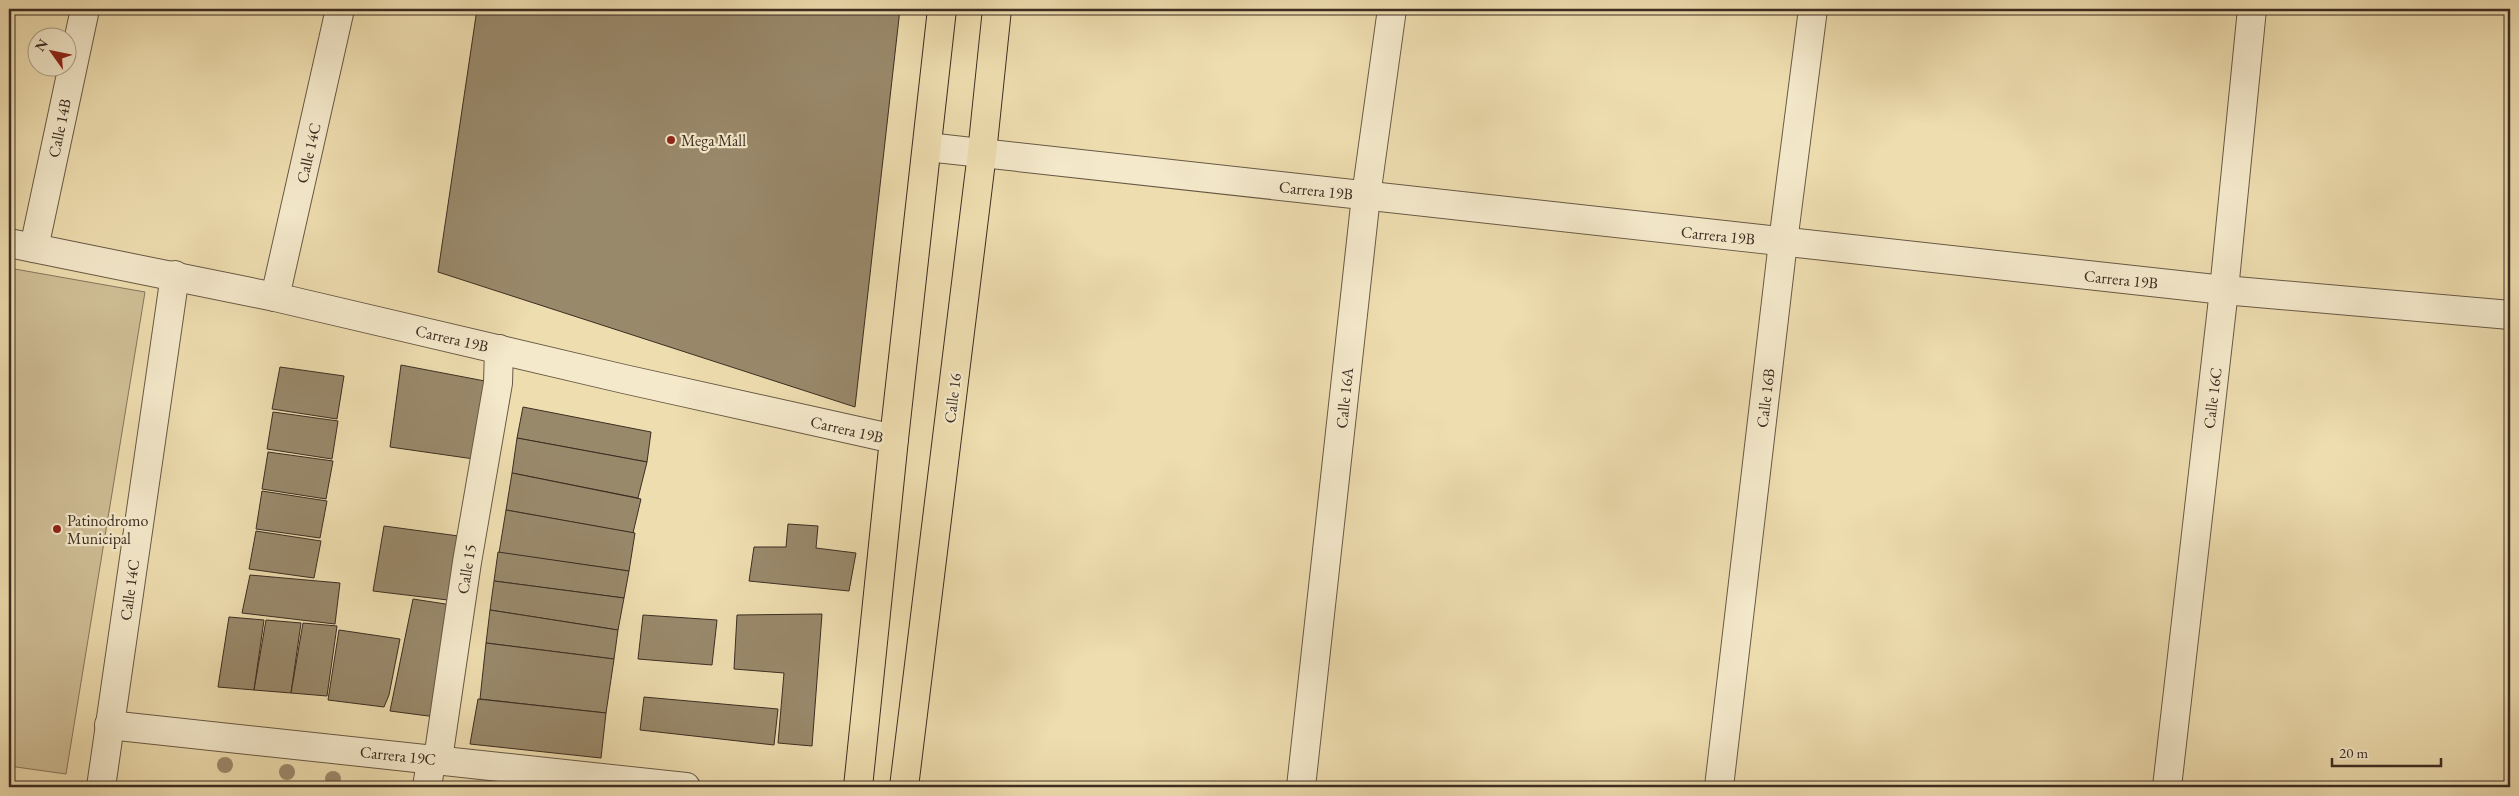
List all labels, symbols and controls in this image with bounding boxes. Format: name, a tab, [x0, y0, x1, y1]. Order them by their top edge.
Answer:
north arrow	[28, 28, 78, 78]
text: N	[30, 35, 52, 55]
street label: Calle 14B	[43, 97, 76, 159]
street label: Calle 14C	[291, 121, 326, 185]
place label: Mega Mall	[681, 130, 746, 151]
marker: Mega Mall	[665, 134, 677, 146]
street label: Carrera 19B	[1278, 176, 1354, 205]
street label: Carrera 19B	[1680, 221, 1756, 250]
street label: Carrera 19B	[2083, 265, 2159, 294]
street label: Carrera 19B	[413, 320, 490, 357]
street label: Calle 16A	[1331, 366, 1358, 430]
street label: Calle 16C	[2198, 366, 2227, 430]
street label: Calle 16B	[1751, 367, 1780, 429]
street label: Calle 16	[939, 372, 966, 424]
street label: Carrera 19B	[808, 411, 885, 448]
place label: Patinodromo Municipal	[67, 510, 149, 549]
marker: Patinodromo Municipal	[51, 523, 63, 535]
street label: Calle 15	[452, 543, 481, 596]
street label: Calle 14C	[115, 558, 144, 622]
scale bar	[2332, 736, 2440, 768]
street label: Carrera 19C	[359, 741, 437, 770]
text: 20 m	[2339, 743, 2368, 762]

